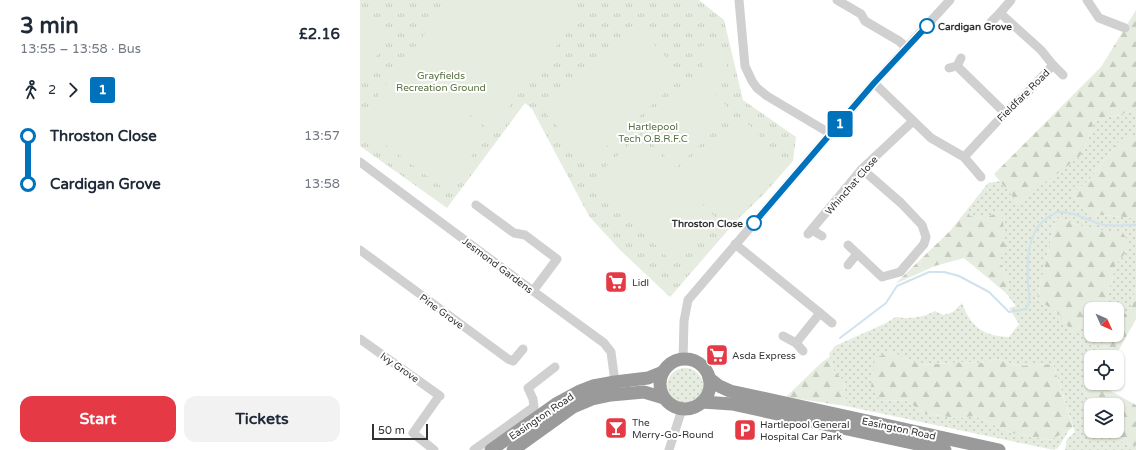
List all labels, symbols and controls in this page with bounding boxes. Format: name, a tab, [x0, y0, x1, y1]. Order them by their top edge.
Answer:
text: 3 min	[20, 13, 79, 39]
marker: Cardigan Grove	[919, 18, 935, 34]
place label: Cardigan Grove	[938, 21, 1012, 33]
text: £2.16	[299, 25, 340, 43]
text: 13:55 – 13:58 · Bus	[20, 41, 141, 57]
street label: Fieldfare Road	[995, 67, 1052, 124]
park label: Grayfields Recreation Ground	[396, 70, 486, 94]
icon: walk	[20, 79, 42, 101]
icon: forward	[62, 79, 84, 101]
text: 1	[98, 81, 107, 98]
text: 2	[48, 82, 56, 98]
line badge: 1	[827, 111, 853, 137]
text: 1	[836, 115, 844, 132]
park label: Hartlepool Tech O.B.R.F.C	[618, 121, 688, 145]
text: Throston Close	[50, 127, 157, 145]
text: 13:57	[304, 128, 340, 144]
street label: Whinchat Close	[823, 154, 881, 218]
text: Cardigan Grove	[50, 175, 161, 193]
text: 13:58	[304, 176, 340, 192]
marker: Throston Close	[746, 215, 762, 231]
place label: Throston Close	[671, 218, 743, 230]
street label: Jesmond Gardens	[460, 235, 535, 296]
supermarket icon: Lidl	[603, 269, 629, 295]
place label: Lidl	[632, 277, 649, 289]
street label: Pine Grove	[417, 292, 466, 332]
north arrow	[1084, 302, 1124, 342]
map controls	[1084, 302, 1124, 438]
supermarket icon: Asda Express	[704, 342, 730, 368]
street label: Ivy Grove	[378, 350, 421, 386]
place label: Asda Express	[732, 350, 796, 362]
button: locate	[1084, 350, 1124, 390]
street label: Easington Road	[507, 391, 576, 443]
button: Start	[20, 396, 176, 442]
button: Tickets	[184, 396, 340, 442]
button: layers	[1084, 398, 1124, 438]
bar icon: The Merry-Go-Round	[603, 415, 629, 441]
street label: Easington Road	[861, 415, 937, 443]
place label: The Merry-Go-Round	[632, 417, 714, 441]
parking icon: Hartlepool General Hospital Car Park	[732, 417, 758, 443]
place label: Hartlepool General Hospital Car Park	[760, 419, 849, 443]
scale bar	[372, 422, 428, 441]
text: 50 m	[378, 424, 405, 437]

